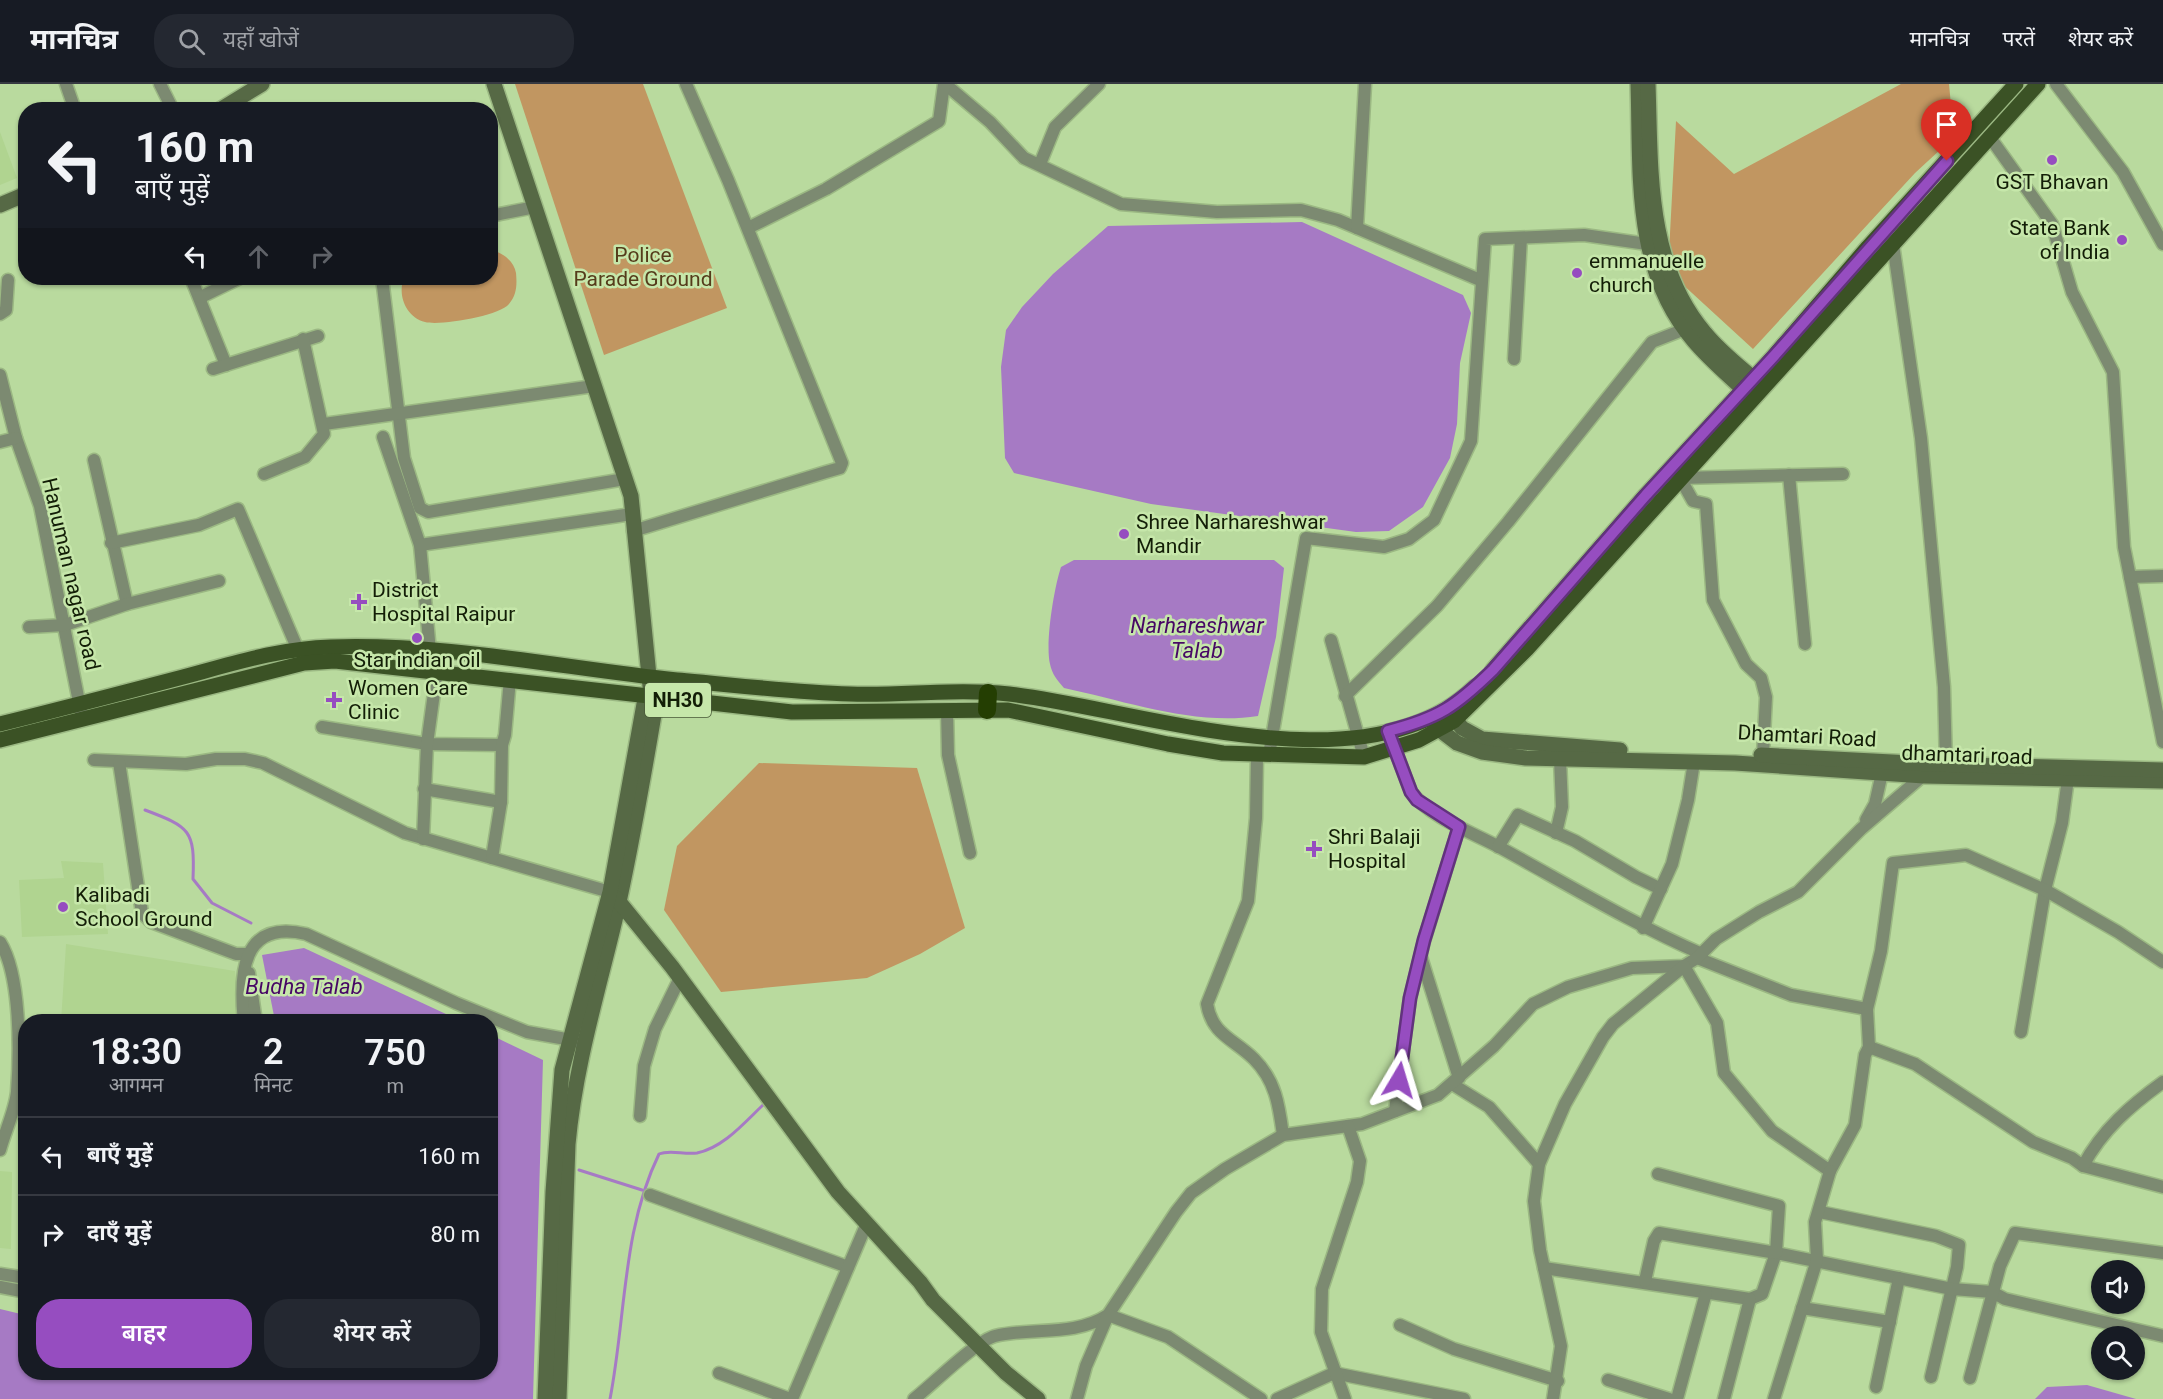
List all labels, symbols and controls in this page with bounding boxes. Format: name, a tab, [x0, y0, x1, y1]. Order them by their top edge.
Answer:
search box	[154, 14, 574, 68]
text: मानचित्र	[30, 23, 118, 56]
icon: search	[175, 25, 208, 58]
text: यहाँ खोजें	[223, 27, 299, 52]
text: मानचित्र	[1909, 27, 1970, 51]
text: परतें	[2003, 27, 2035, 51]
text: शेयर करें	[2068, 27, 2133, 51]
pin	[1921, 99, 1972, 161]
icon: arrive	[1930, 108, 1963, 141]
text: 160 m	[135, 123, 254, 172]
icon: left	[36, 126, 114, 204]
marker: GST Bhavan	[2045, 153, 2059, 167]
place label: GST Bhavan	[1995, 170, 2109, 194]
text: बाएँ मुड़ें	[135, 173, 210, 205]
place label: State Bank of India	[2009, 216, 2110, 264]
marker: State Bank of India	[2115, 233, 2129, 247]
icon: left	[179, 240, 212, 273]
icon: ahead	[242, 240, 275, 273]
icon: right	[305, 240, 338, 273]
park label: Police Parade Ground	[573, 243, 713, 291]
place label: emmanuelle church	[1589, 249, 1704, 297]
marker: emmanuelle church	[1570, 266, 1584, 280]
street label: Hanuman nagar road	[37, 475, 105, 673]
place label: Shree Narhareshwar Mandir	[1136, 510, 1326, 558]
marker: Shree Narhareshwar Mandir	[1117, 527, 1131, 541]
place label: District Hospital Raipur	[372, 578, 515, 626]
marker: District Hospital Raipur	[350, 593, 368, 611]
water label: Narhareshwar Talab	[1130, 613, 1264, 663]
marker: Star indian oil	[410, 631, 424, 645]
place label: Star indian oil	[353, 648, 481, 672]
place label: Women Care Clinic	[348, 676, 468, 724]
road number: NH30	[645, 683, 711, 717]
marker: Women Care Clinic	[325, 691, 343, 709]
street label: Dhamtari Road	[1737, 720, 1877, 752]
street label: dhamtari road	[1901, 741, 2033, 769]
place label: Shri Balaji Hospital	[1328, 825, 1421, 873]
marker: Shri Balaji Hospital	[1305, 840, 1323, 858]
place label: Kalibadi School Ground	[75, 883, 213, 931]
marker: Kalibadi School Ground	[56, 900, 70, 914]
water label: Budha Talab	[245, 974, 363, 999]
text: 18:30	[90, 1031, 182, 1073]
text: 2	[263, 1031, 283, 1073]
text: 750	[364, 1032, 426, 1074]
position arrow	[1367, 1048, 1431, 1112]
text: आगमन	[109, 1073, 163, 1097]
text: मिनट	[254, 1073, 292, 1097]
text: m	[386, 1074, 404, 1098]
icon: left	[36, 1140, 69, 1173]
text: बाएँ मुड़ें	[87, 1142, 153, 1167]
text: 160 m	[418, 1144, 480, 1169]
icon: right	[36, 1218, 69, 1251]
text: दाएँ मुड़ें	[87, 1220, 152, 1245]
text: 80 m	[431, 1222, 480, 1247]
map controls	[2091, 1260, 2145, 1380]
button: sound	[2091, 1260, 2145, 1314]
button: बाहर	[36, 1299, 252, 1368]
button: शेयर करें	[264, 1299, 480, 1368]
button: search	[2091, 1326, 2145, 1380]

